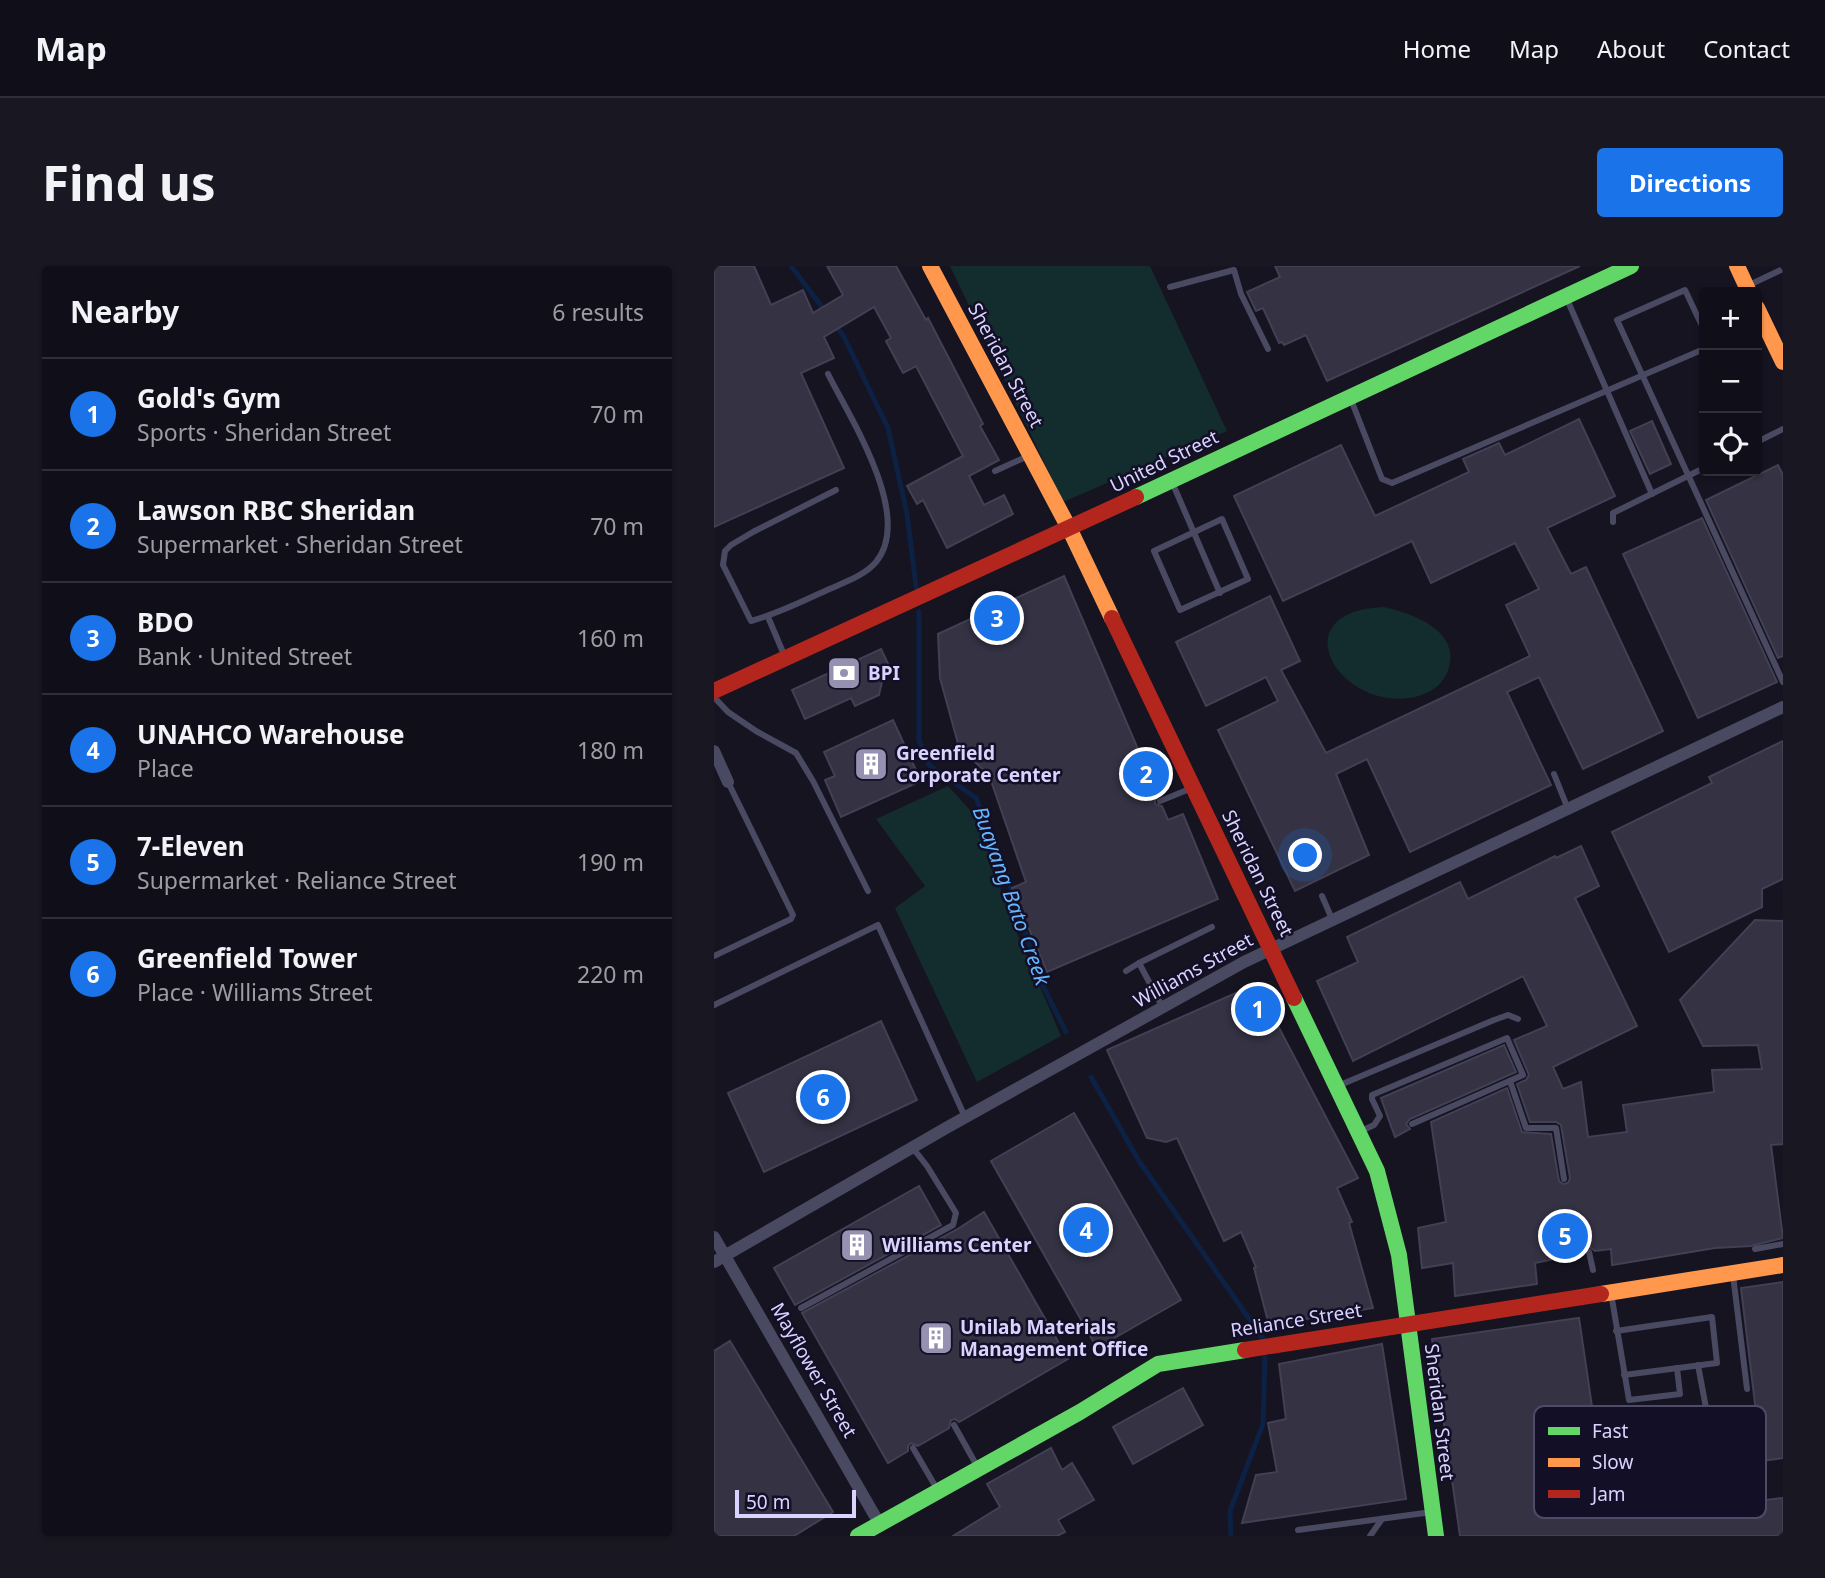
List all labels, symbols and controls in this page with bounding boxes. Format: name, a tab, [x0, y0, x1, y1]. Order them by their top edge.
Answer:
text: Map	[35, 26, 107, 71]
text: Home	[1403, 32, 1471, 65]
text: Map	[1509, 32, 1559, 65]
text: About	[1597, 32, 1665, 65]
text: Contact	[1703, 32, 1790, 65]
button: Directions	[1597, 148, 1783, 217]
text: Find us	[42, 149, 216, 215]
map controls	[1699, 287, 1762, 476]
button: +	[1699, 287, 1762, 350]
text: Nearby	[70, 291, 179, 332]
text: 6 results	[552, 296, 644, 328]
street label: Sheridan Street	[962, 298, 1050, 432]
button: −	[1699, 350, 1762, 413]
text: Gold's Gym	[137, 380, 281, 416]
text: 1	[86, 398, 100, 430]
text: 70 m	[590, 398, 644, 430]
button: locate	[1699, 413, 1762, 476]
text: Sports · Sheridan Street	[137, 416, 391, 448]
street label: United Street	[1105, 423, 1223, 499]
text: Lawson RBC Sheridan	[137, 492, 415, 528]
text: 2	[86, 510, 100, 542]
text: 70 m	[590, 510, 644, 542]
text: Supermarket · Sheridan Street	[137, 528, 463, 560]
pin: 3	[974, 592, 1020, 644]
text: BDO	[137, 604, 194, 640]
text: 3	[86, 622, 100, 654]
text: 160 m	[577, 622, 644, 654]
text: Bank · United Street	[137, 640, 352, 672]
bank icon: BPI	[825, 654, 863, 692]
place label: BPI	[868, 660, 900, 686]
text: UNAHCO Warehouse	[137, 716, 405, 752]
text: 4	[86, 734, 100, 766]
text: 180 m	[577, 734, 644, 766]
place label: Greenfield Corporate Center	[896, 740, 1061, 788]
building icon: Greenfield Corporate Center	[852, 745, 890, 783]
pin: 2	[1123, 748, 1169, 800]
text: Place	[137, 752, 194, 784]
water label: Buayang Bato Creek	[967, 802, 1058, 991]
street label: Sheridan Street	[1216, 805, 1300, 941]
text: 7-Eleven	[137, 828, 245, 864]
your location	[1288, 838, 1322, 872]
text: 5	[86, 846, 100, 878]
text: 190 m	[577, 846, 644, 878]
text: Supermarket · Reliance Street	[137, 864, 457, 896]
street label: Williams Street	[1129, 926, 1257, 1014]
text: Greenfield Tower	[137, 940, 357, 976]
text: 6	[86, 958, 100, 990]
text: 220 m	[577, 958, 644, 990]
text: Place · Williams Street	[137, 976, 373, 1008]
pin: 1	[1235, 983, 1281, 1035]
pin: 6	[800, 1071, 846, 1123]
pin: 4	[1063, 1204, 1109, 1256]
pin: 5	[1542, 1210, 1588, 1262]
building icon: Williams Center	[838, 1226, 876, 1264]
place label: Williams Center	[882, 1232, 1032, 1258]
street label: Reliance Street	[1228, 1297, 1364, 1343]
street label: Mayflower Street	[765, 1298, 863, 1442]
place label: Unilab Materials Management Office	[960, 1314, 1148, 1362]
building icon: Unilab Materials Management Office	[917, 1319, 955, 1357]
street label: Sheridan Street	[1419, 1342, 1461, 1482]
legend	[1534, 1406, 1766, 1518]
text: Fast	[1592, 1418, 1629, 1444]
text: Slow	[1592, 1449, 1633, 1475]
text: Jam	[1590, 1481, 1626, 1507]
scale bar	[735, 1487, 856, 1519]
text: 50 m	[746, 1489, 790, 1515]

